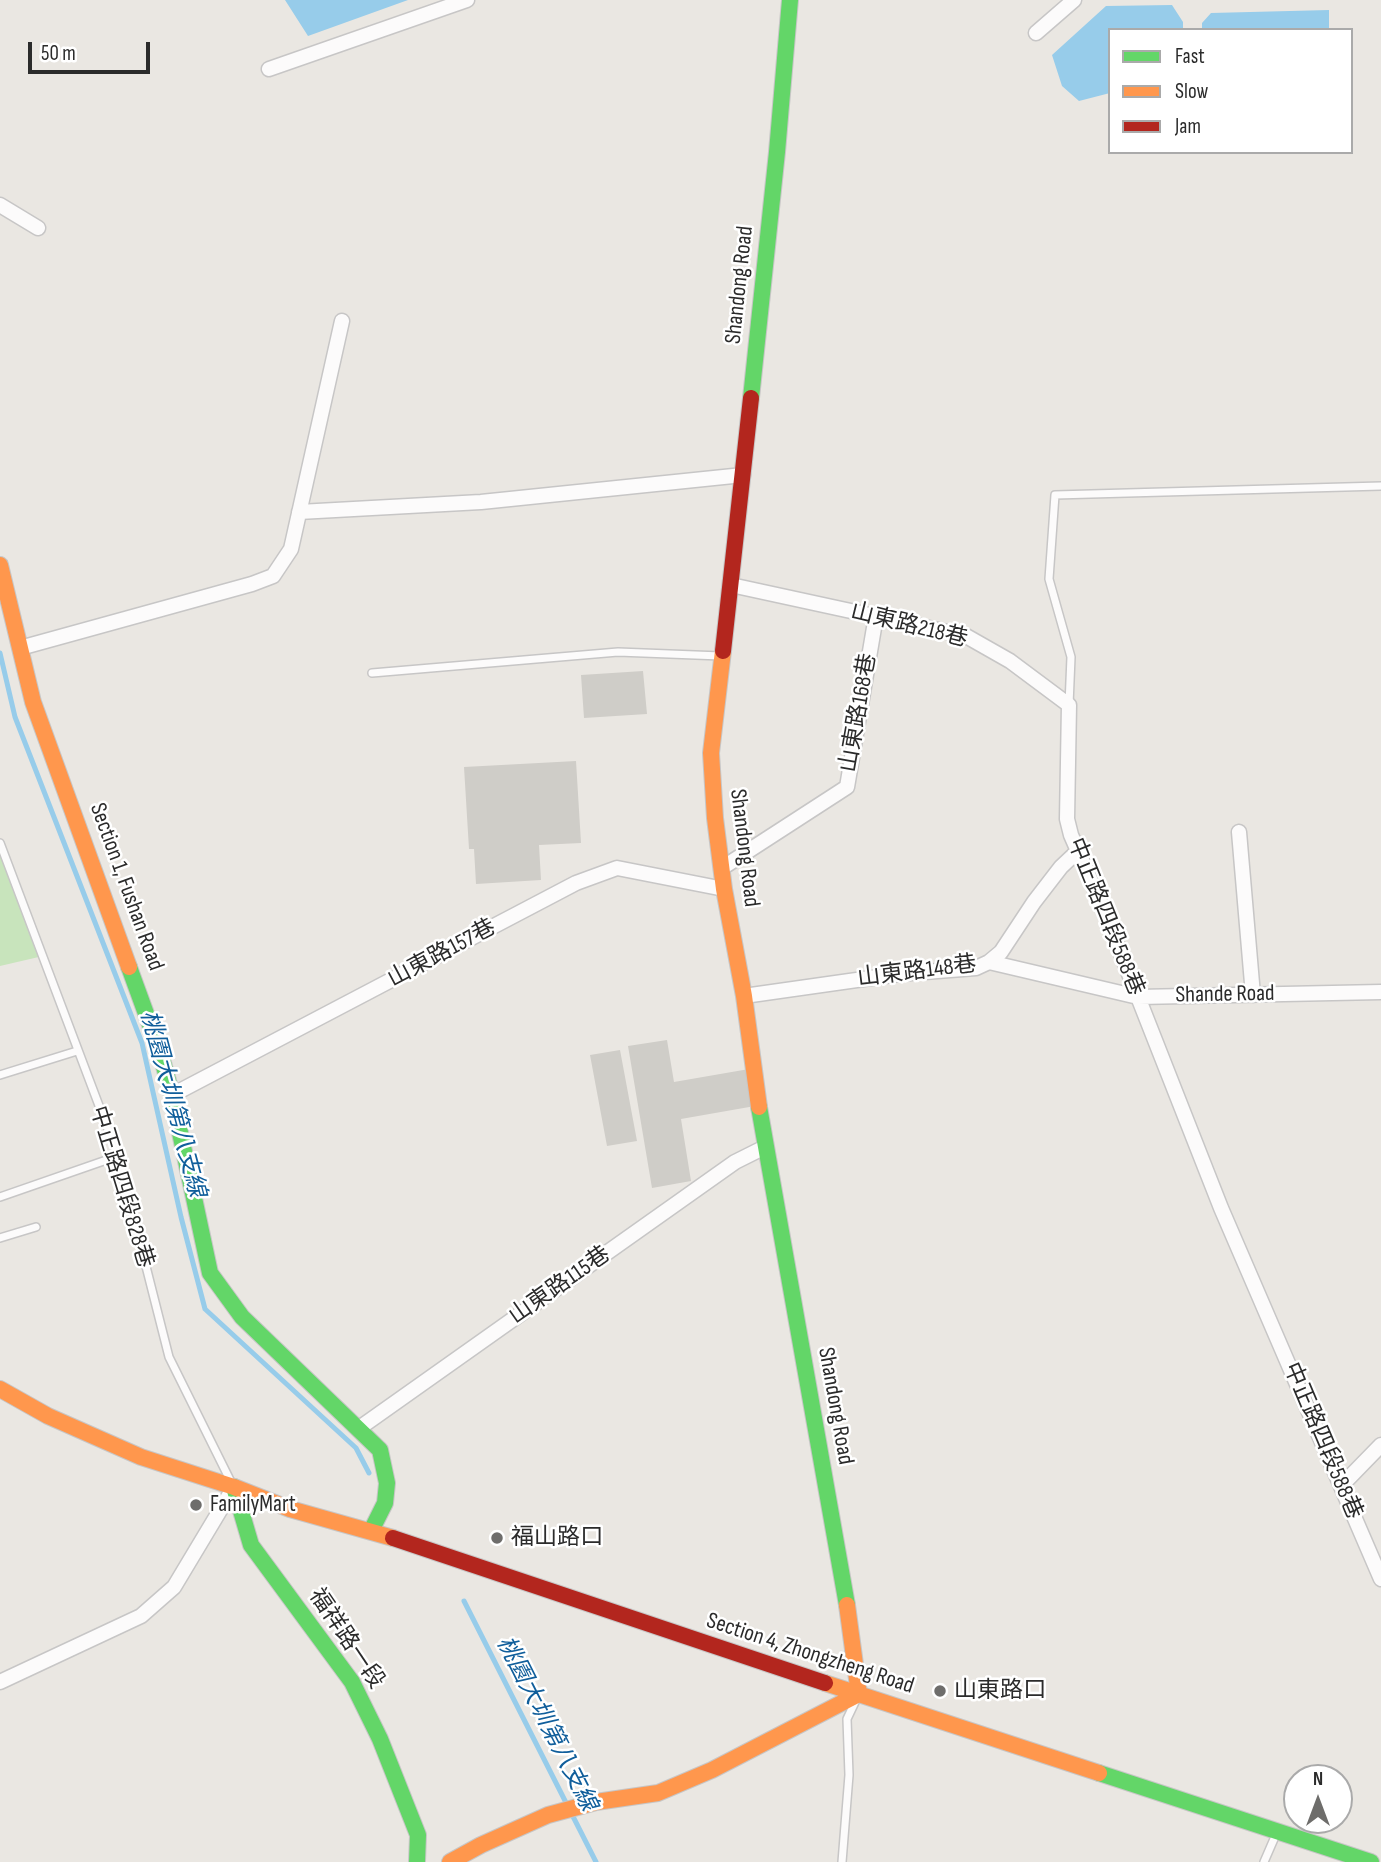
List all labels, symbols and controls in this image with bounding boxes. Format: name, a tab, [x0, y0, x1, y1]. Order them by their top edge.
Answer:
scale bar	[32, 28, 154, 72]
legend	[1108, 28, 1353, 154]
text: 50 m	[41, 41, 76, 66]
text: Fast	[1175, 44, 1205, 69]
text: Slow	[1175, 79, 1208, 104]
text: Jam	[1175, 114, 1201, 139]
street label: Shandong Road	[720, 225, 760, 345]
street label: 山東路218巷	[848, 598, 970, 654]
street label: 山東路168巷	[835, 651, 883, 775]
street label: Shandong Road	[723, 788, 765, 908]
street label: Section 1, Fushan Road	[83, 800, 169, 974]
street label: 中正路四段588巷	[1061, 834, 1149, 1000]
street label: 山東路157巷	[383, 914, 501, 994]
street label: 山東路148巷	[856, 951, 978, 993]
street label: Shande Road	[1175, 980, 1275, 1010]
water label: 桃園大圳第八支線	[133, 1008, 211, 1200]
street label: 中正路四段828巷	[83, 1103, 159, 1271]
street label: 山東路115巷	[504, 1241, 616, 1331]
street label: Shandong Road	[811, 1345, 859, 1467]
street label: 中正路四段588巷	[1277, 1359, 1367, 1523]
place label: FamilyMart	[210, 1491, 296, 1519]
marker: FamilyMart	[188, 1497, 204, 1513]
place label: 福山路口	[511, 1524, 603, 1552]
marker: 福山路口	[489, 1530, 505, 1546]
street label: 福祥路一段	[302, 1584, 390, 1694]
street label: Section 4, Zhongzheng Road	[703, 1607, 917, 1701]
water label: 桃園大圳第八支線	[490, 1632, 602, 1816]
place label: 山東路口	[954, 1677, 1046, 1705]
marker: 山東路口	[932, 1683, 948, 1699]
north arrow	[1283, 1764, 1353, 1834]
text: N	[1313, 1768, 1323, 1791]

